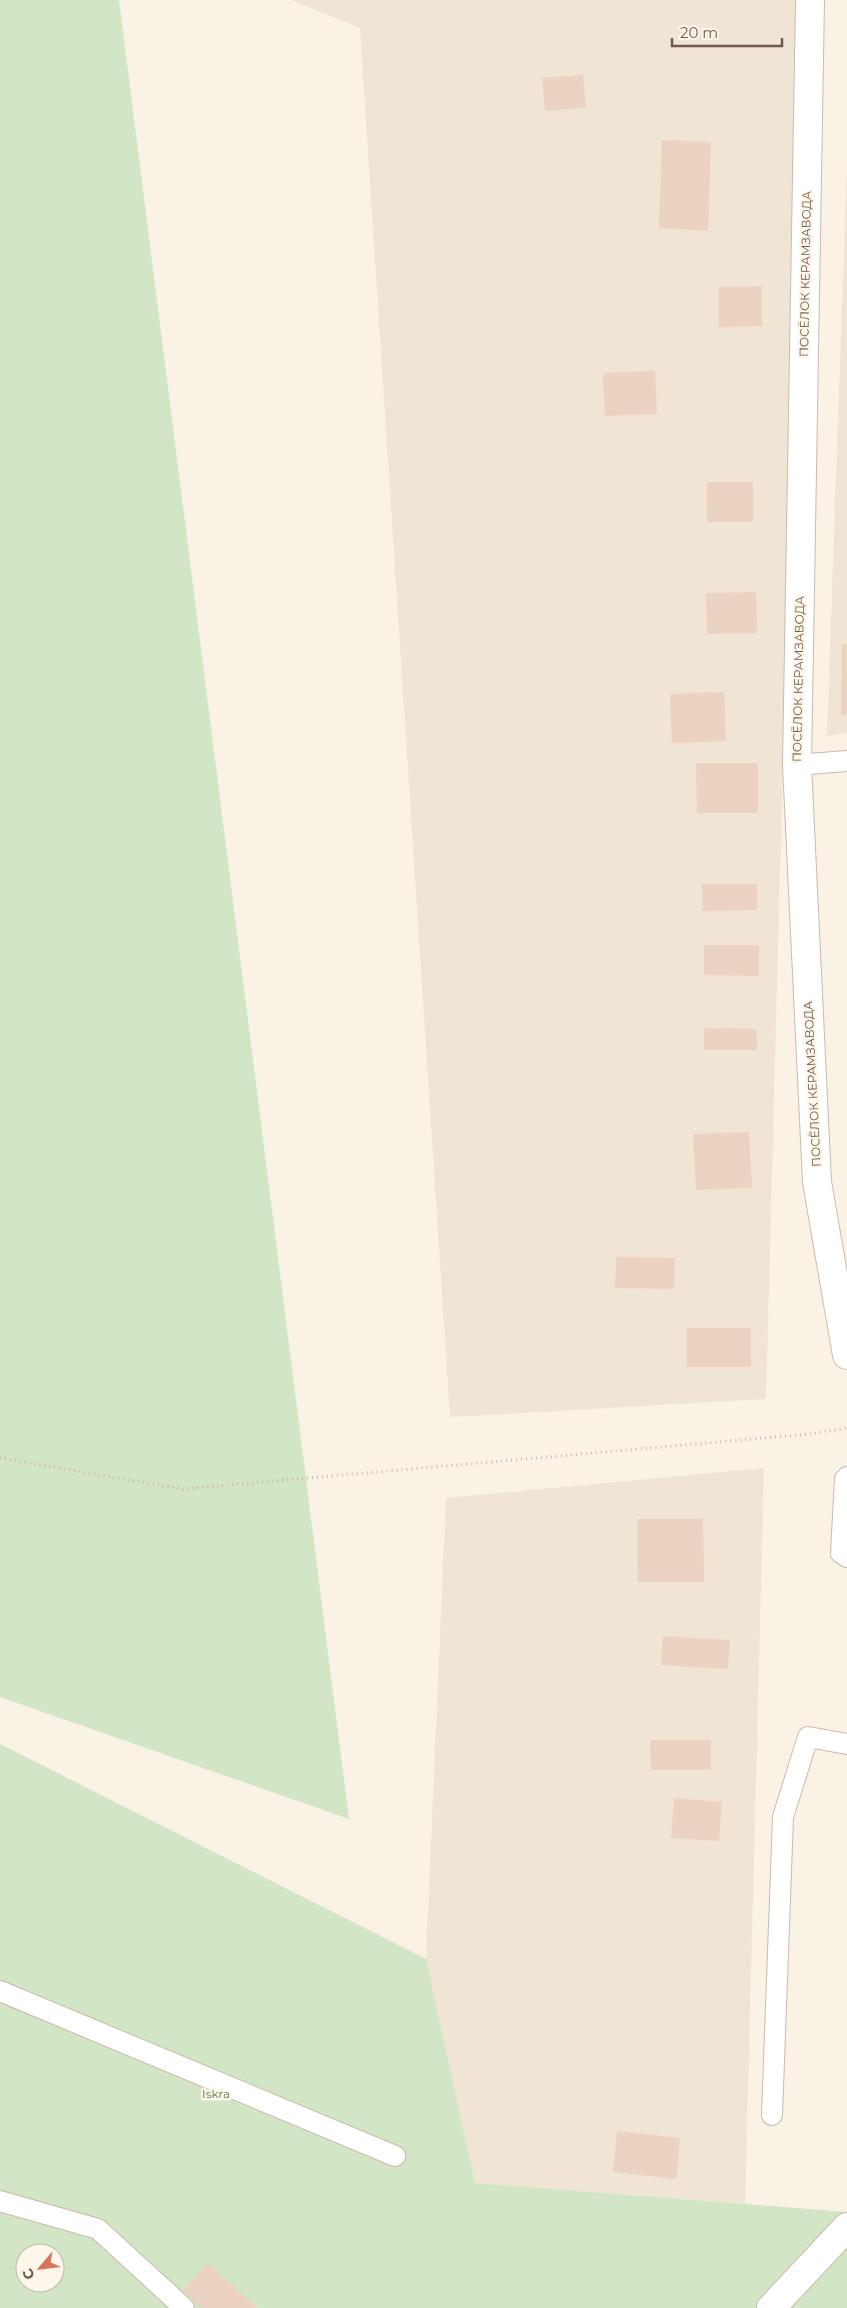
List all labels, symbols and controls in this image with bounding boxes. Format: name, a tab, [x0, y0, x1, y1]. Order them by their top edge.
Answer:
scale bar	[672, 15, 782, 47]
text: 20 m	[680, 23, 718, 42]
street label: ПОСЁЛОК КЕРАМЗАВОДА	[796, 191, 814, 357]
street label: ПОСЁЛОК КЕРАМЗАВОДА	[789, 596, 807, 762]
street label: ПОСЁЛОК КЕРАМЗАВОДА	[800, 1001, 824, 1167]
park label: Iskra	[202, 2086, 230, 2101]
north arrow	[15, 2243, 65, 2293]
text: С	[18, 2265, 39, 2283]

